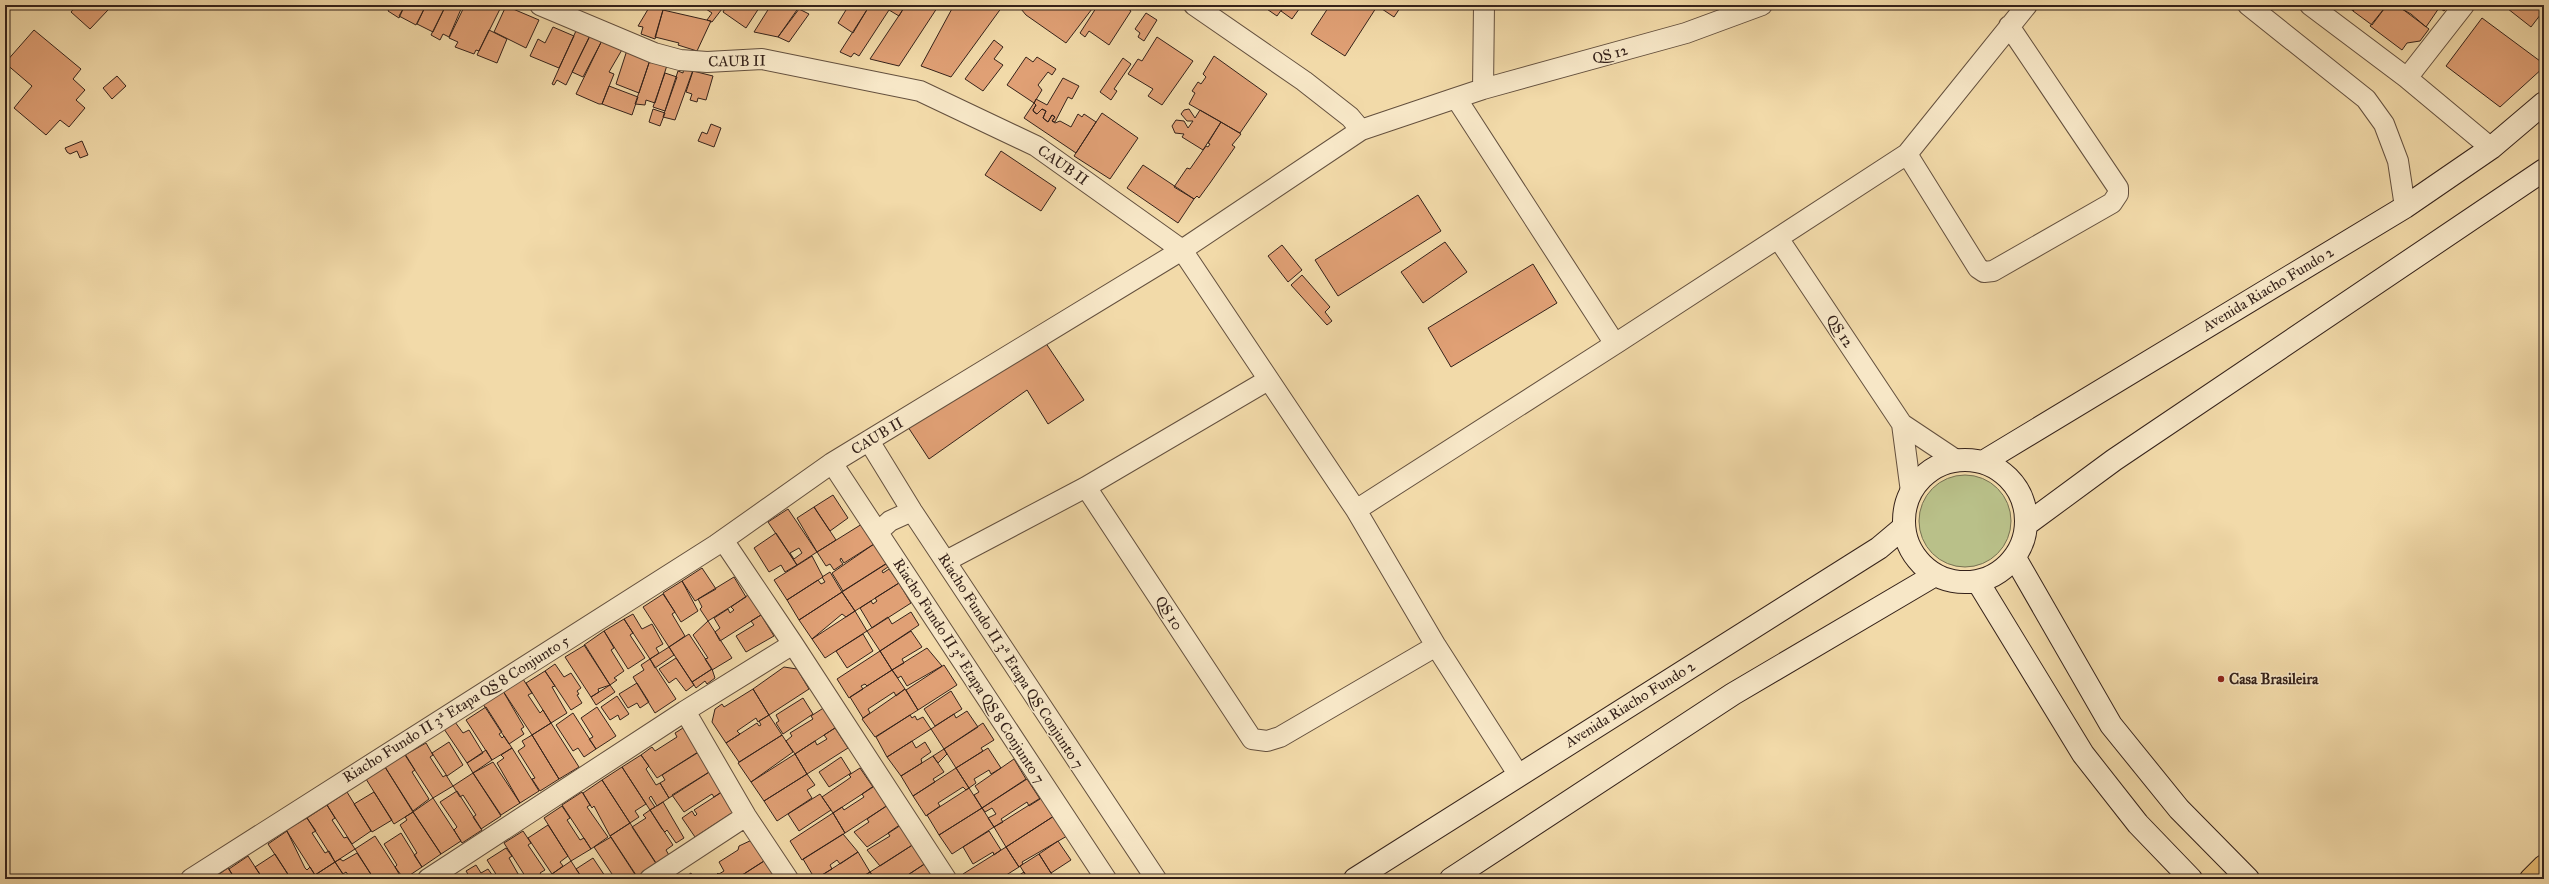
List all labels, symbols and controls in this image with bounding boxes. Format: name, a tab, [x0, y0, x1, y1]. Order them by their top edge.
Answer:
street label: QS 12	[1590, 41, 1630, 67]
street label: CAUB II	[708, 51, 766, 71]
street label: CAUB II	[1034, 141, 1092, 189]
street label: Avenida Riacho Fundo 2	[2198, 242, 2337, 336]
street label: QS 12	[1823, 311, 1858, 351]
street label: CAUB II	[848, 413, 906, 459]
street label: Riacho Fundo II 3ª Etapa QS Conjunto 7	[934, 550, 1088, 772]
street label: Riacho Fundo II 3ª Etapa QS 8 Conjunto 7	[889, 555, 1049, 787]
street label: QS 10	[1151, 593, 1187, 633]
street label: Riacho Fundo II 3ª Etapa QS 8 Conjunto 5	[339, 632, 573, 786]
street label: Avenida Riacho Fundo 2	[1561, 656, 1699, 752]
place label: Casa Brasileira	[2229, 670, 2319, 688]
marker: Casa Brasileira	[2216, 674, 2226, 684]

